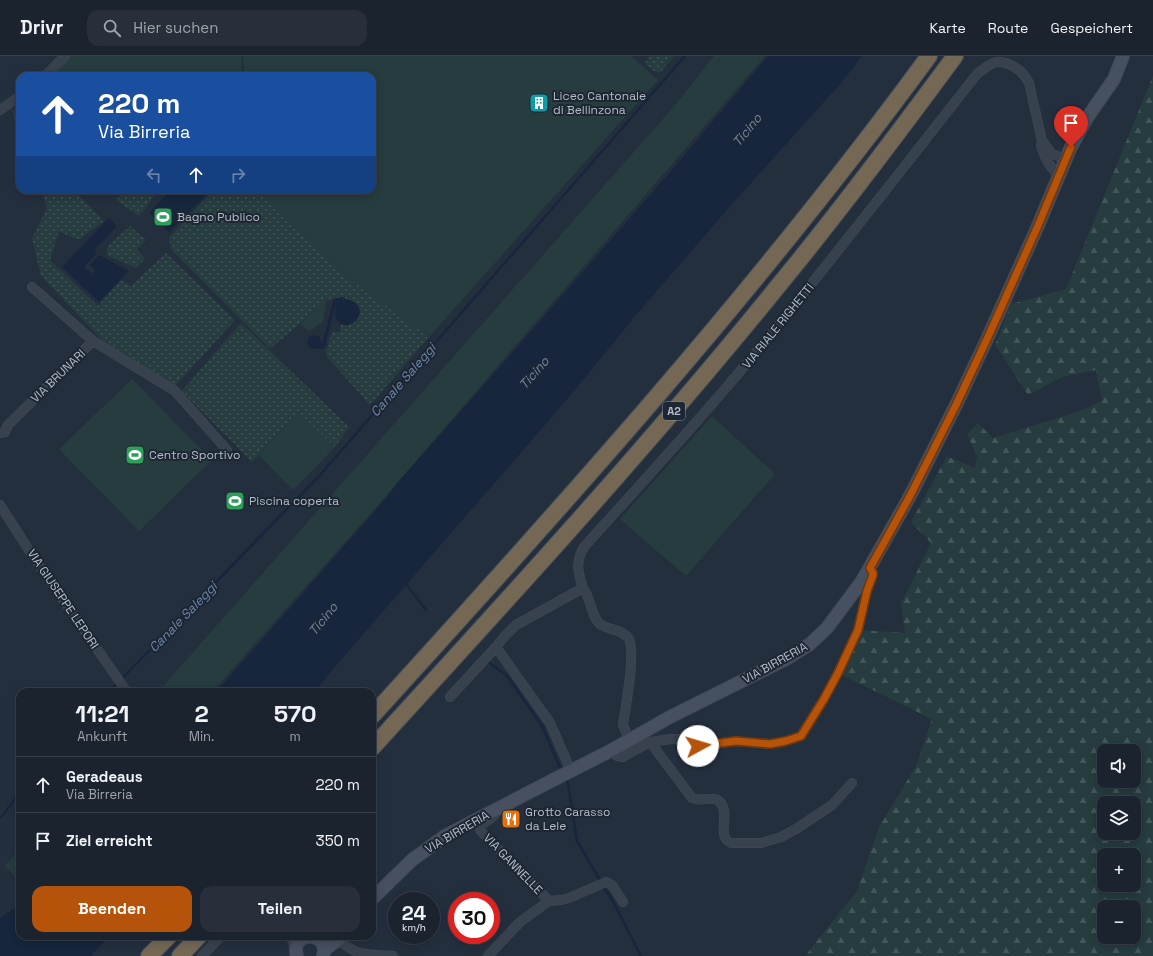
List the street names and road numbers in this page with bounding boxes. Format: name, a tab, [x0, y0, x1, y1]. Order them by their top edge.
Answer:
street label: VIA RIALE RIGHETTI	[739, 280, 817, 372]
street label: VIA BRUNARI	[27, 346, 89, 406]
road number: A2	[663, 402, 685, 420]
street label: VIA GIUSEPPE LEPORI	[24, 546, 102, 652]
street label: VIA BIRRERIA	[740, 638, 811, 687]
street label: VIA BIRRERIA	[422, 807, 492, 857]
street label: VIA GANNELLE	[480, 830, 546, 898]

